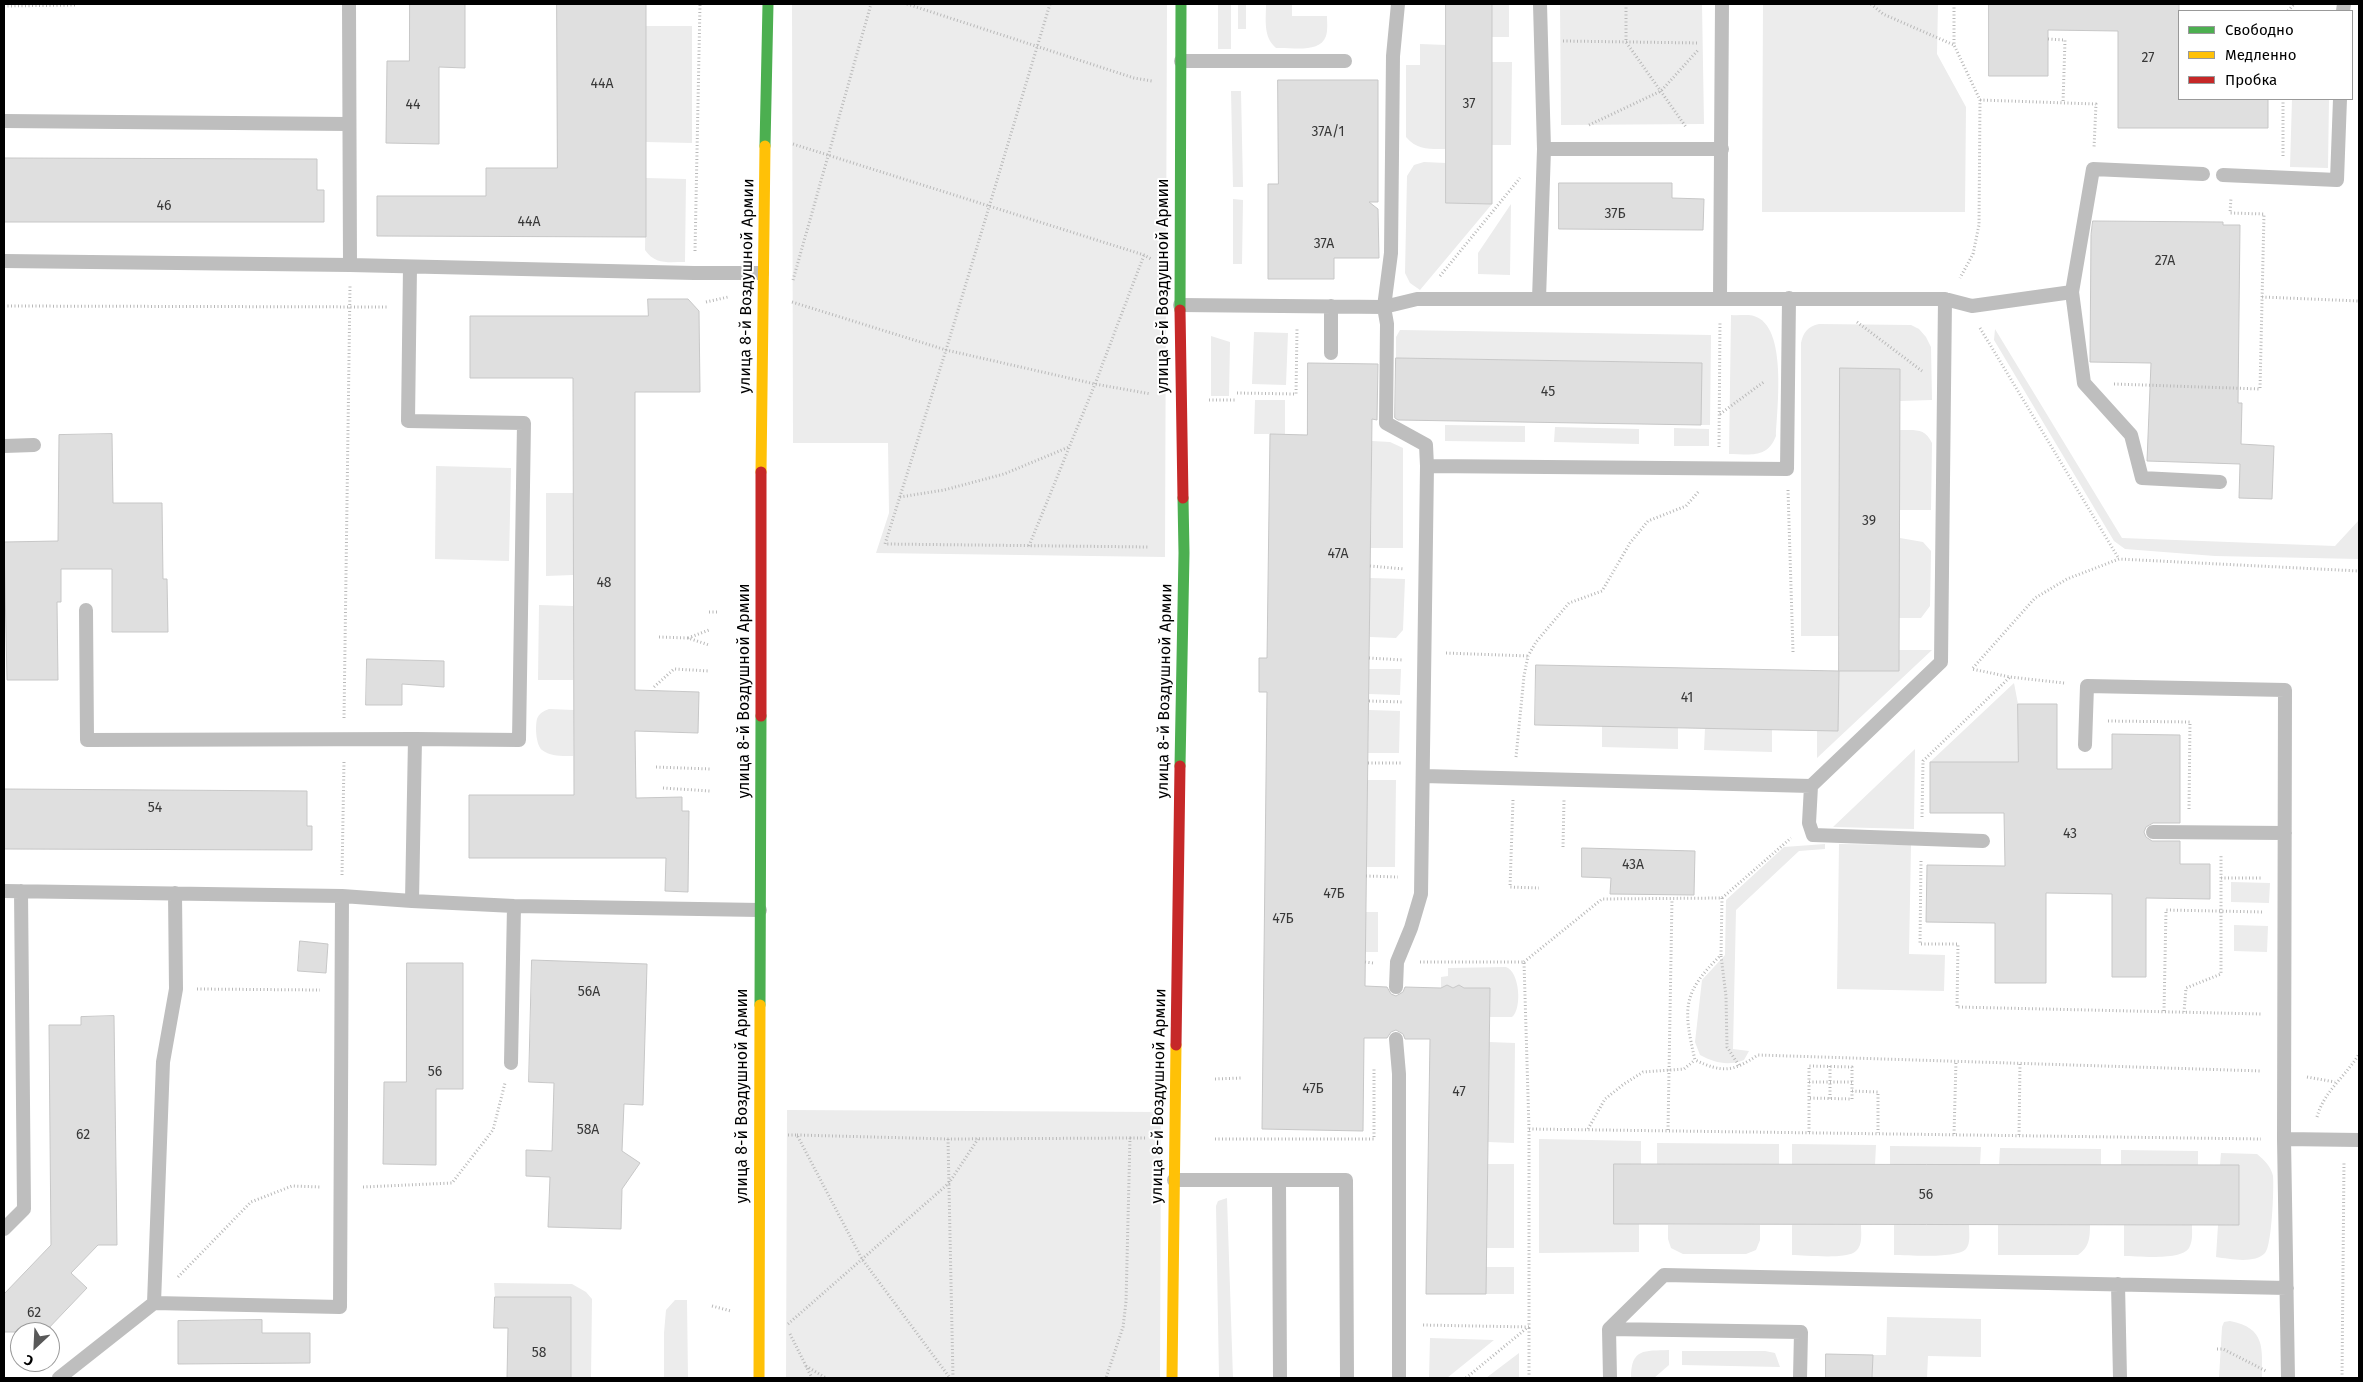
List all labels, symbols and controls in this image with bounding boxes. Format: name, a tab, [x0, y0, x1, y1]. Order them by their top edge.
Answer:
legend	[2178, 10, 2353, 100]
text: Свободно	[2225, 21, 2294, 39]
text: Медленно	[2225, 46, 2297, 64]
house number: 27	[2141, 50, 2155, 66]
text: Пробка	[2225, 71, 2277, 89]
house number: 44А	[591, 76, 613, 92]
house number: 37	[1462, 96, 1476, 112]
house number: 44	[406, 97, 420, 113]
house number: 37А/1	[1311, 124, 1345, 140]
street label: улица 8-й Воздушной Армии	[736, 178, 758, 394]
street label: улица 8-й Воздушной Армии	[1154, 178, 1174, 394]
house number: 46	[157, 198, 171, 214]
house number: 37Б	[1604, 206, 1626, 222]
house number: 44А	[518, 214, 540, 230]
house number: 37А	[1314, 236, 1334, 252]
house number: 27А	[2155, 253, 2175, 269]
house number: 45	[1541, 384, 1555, 400]
house number: 39	[1862, 513, 1876, 529]
house number: 47А	[1328, 546, 1348, 562]
house number: 48	[596, 575, 612, 591]
street label: улица 8-й Воздушной Армии	[735, 583, 755, 799]
street label: улица 8-й Воздушной Армии	[1154, 583, 1176, 799]
house number: 41	[1681, 690, 1693, 706]
house number: 54	[148, 800, 162, 816]
house number: 43	[2063, 826, 2077, 842]
house number: 43А	[1622, 857, 1644, 873]
house number: 47Б	[1323, 886, 1345, 902]
house number: 47Б	[1272, 911, 1294, 927]
house number: 56А	[578, 984, 600, 1000]
street label: улица 8-й Воздушной Армии	[733, 988, 753, 1204]
street label: улица 8-й Воздушной Армии	[1148, 988, 1170, 1204]
house number: 56	[428, 1064, 442, 1080]
house number: 47Б	[1302, 1081, 1324, 1097]
house number: 47	[1452, 1084, 1466, 1100]
house number: 58А	[577, 1122, 599, 1138]
house number: 62	[76, 1127, 90, 1143]
house number: 56	[1919, 1187, 1933, 1203]
house number: 62	[27, 1305, 41, 1321]
north arrow	[10, 1322, 60, 1372]
house number: 58	[532, 1345, 546, 1361]
text: С	[22, 1351, 36, 1370]

